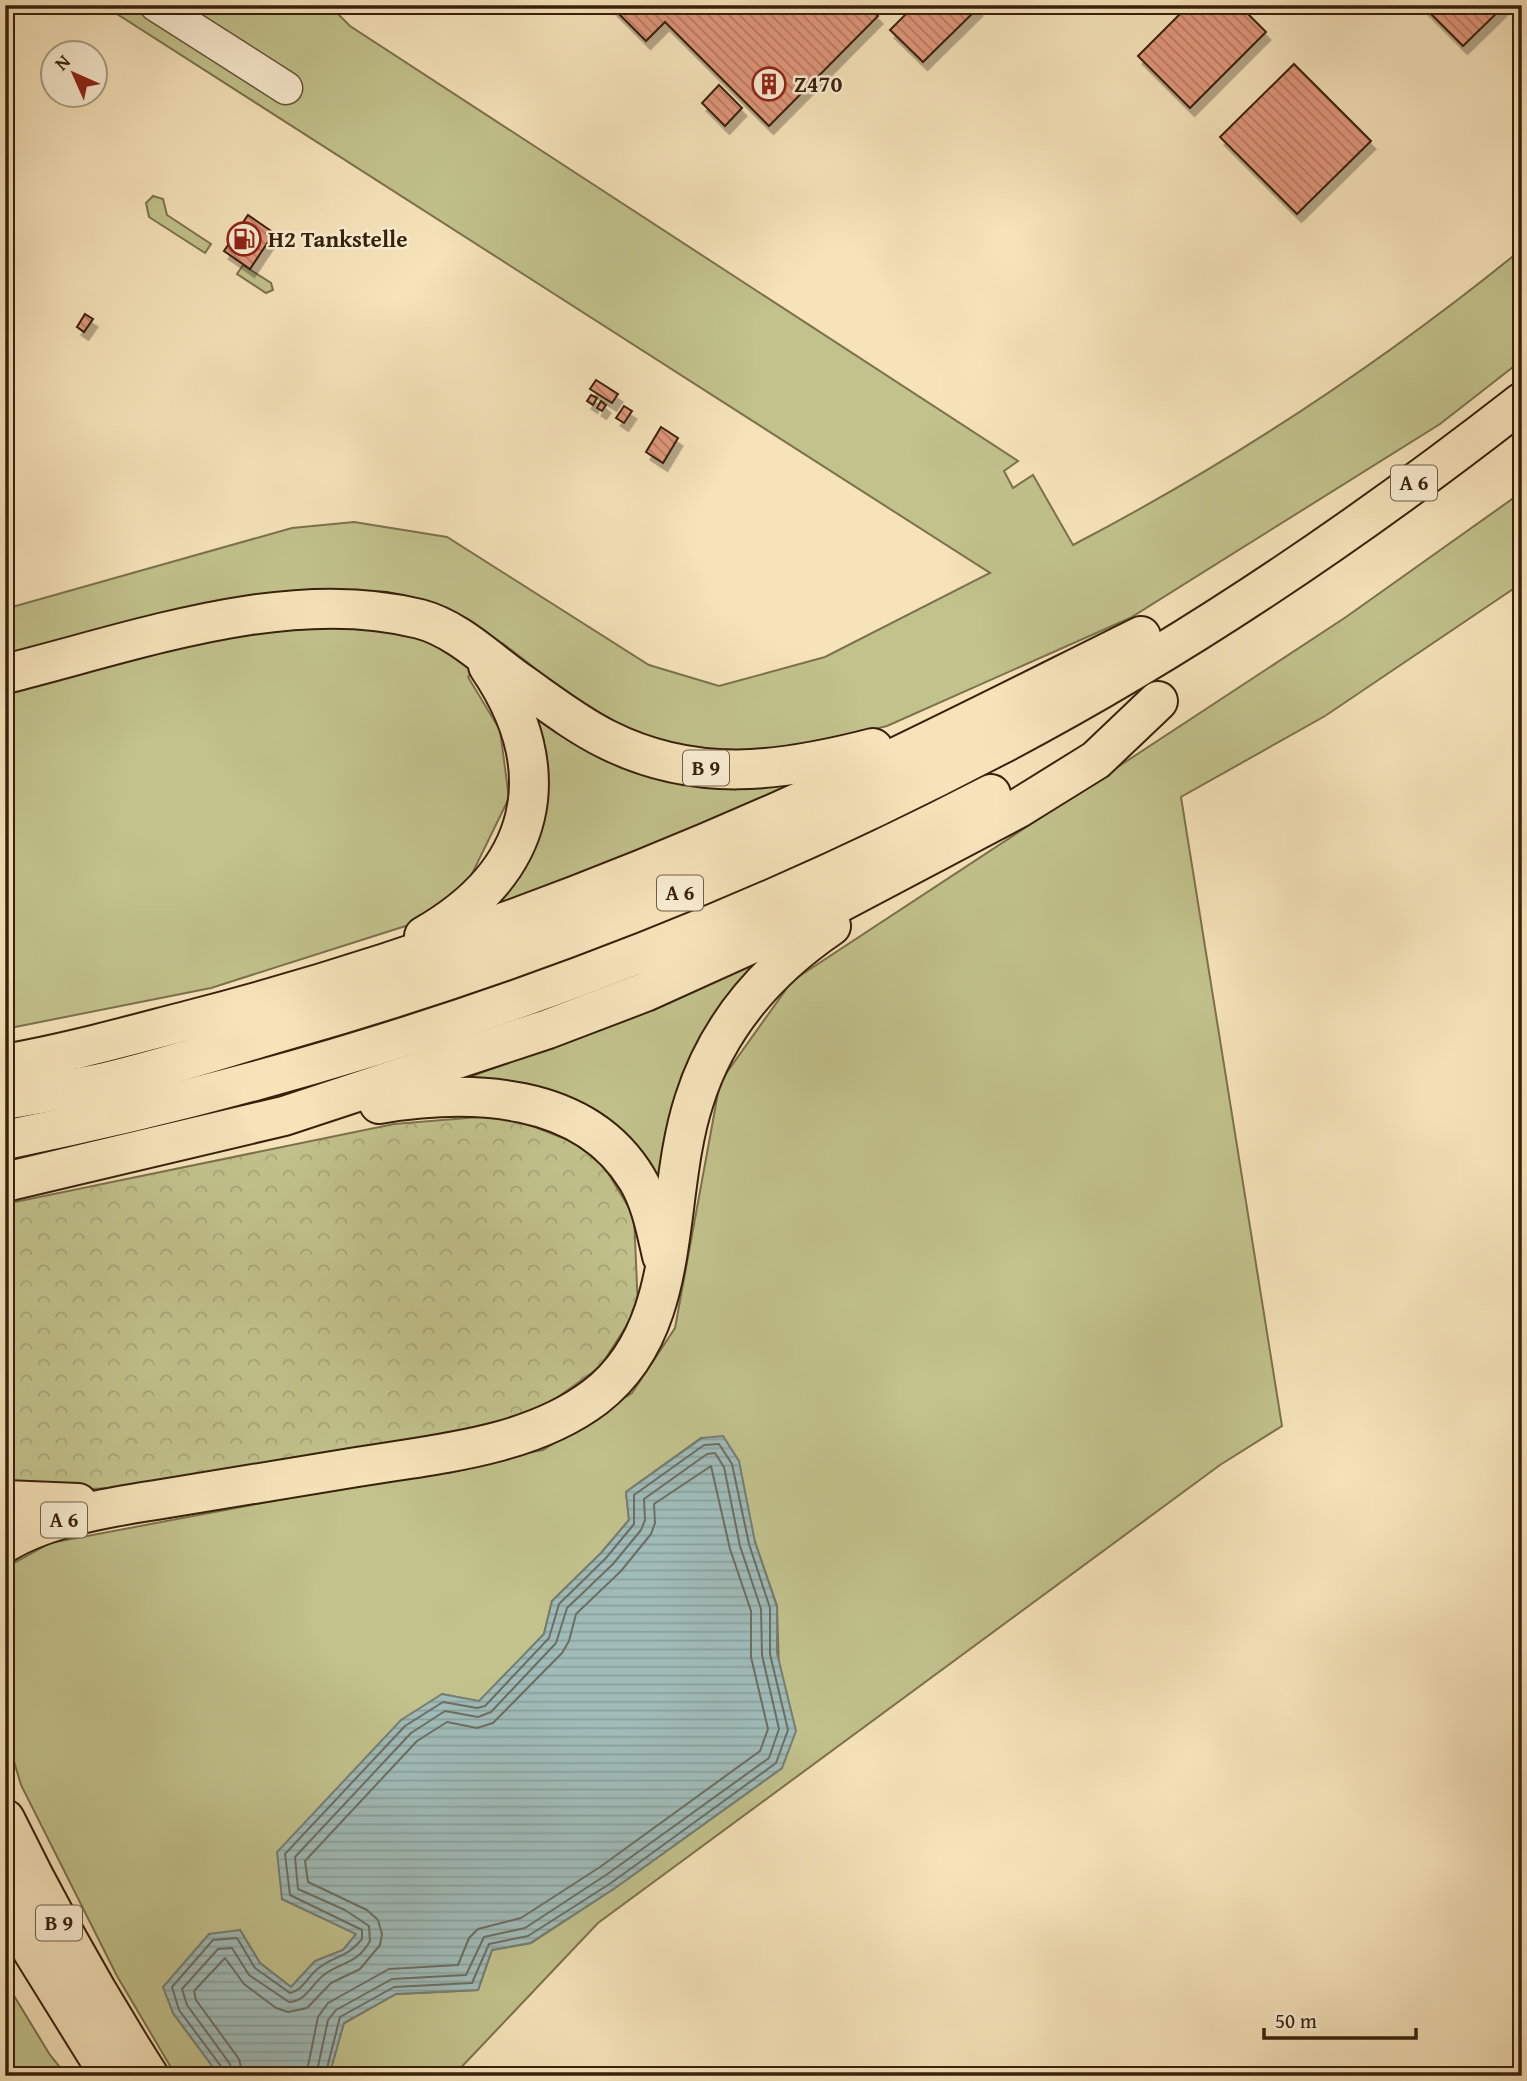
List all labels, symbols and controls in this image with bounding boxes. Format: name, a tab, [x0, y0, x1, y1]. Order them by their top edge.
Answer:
north arrow	[38, 38, 108, 108]
text: N	[48, 47, 77, 76]
building icon: Z470	[750, 65, 788, 103]
place label: Z470	[794, 67, 843, 100]
fuel station icon: H2 Tankstelle	[225, 220, 263, 258]
place label: H2 Tankstelle	[268, 222, 407, 255]
road number: A 6	[1391, 466, 1437, 500]
road number: B 9	[683, 750, 729, 786]
road number: A 6	[657, 876, 703, 910]
road number: A 6	[41, 1502, 87, 1538]
road number: B 9	[36, 1906, 82, 1940]
scale bar	[1264, 1997, 1417, 2041]
text: 50 m	[1275, 2005, 1317, 2036]

